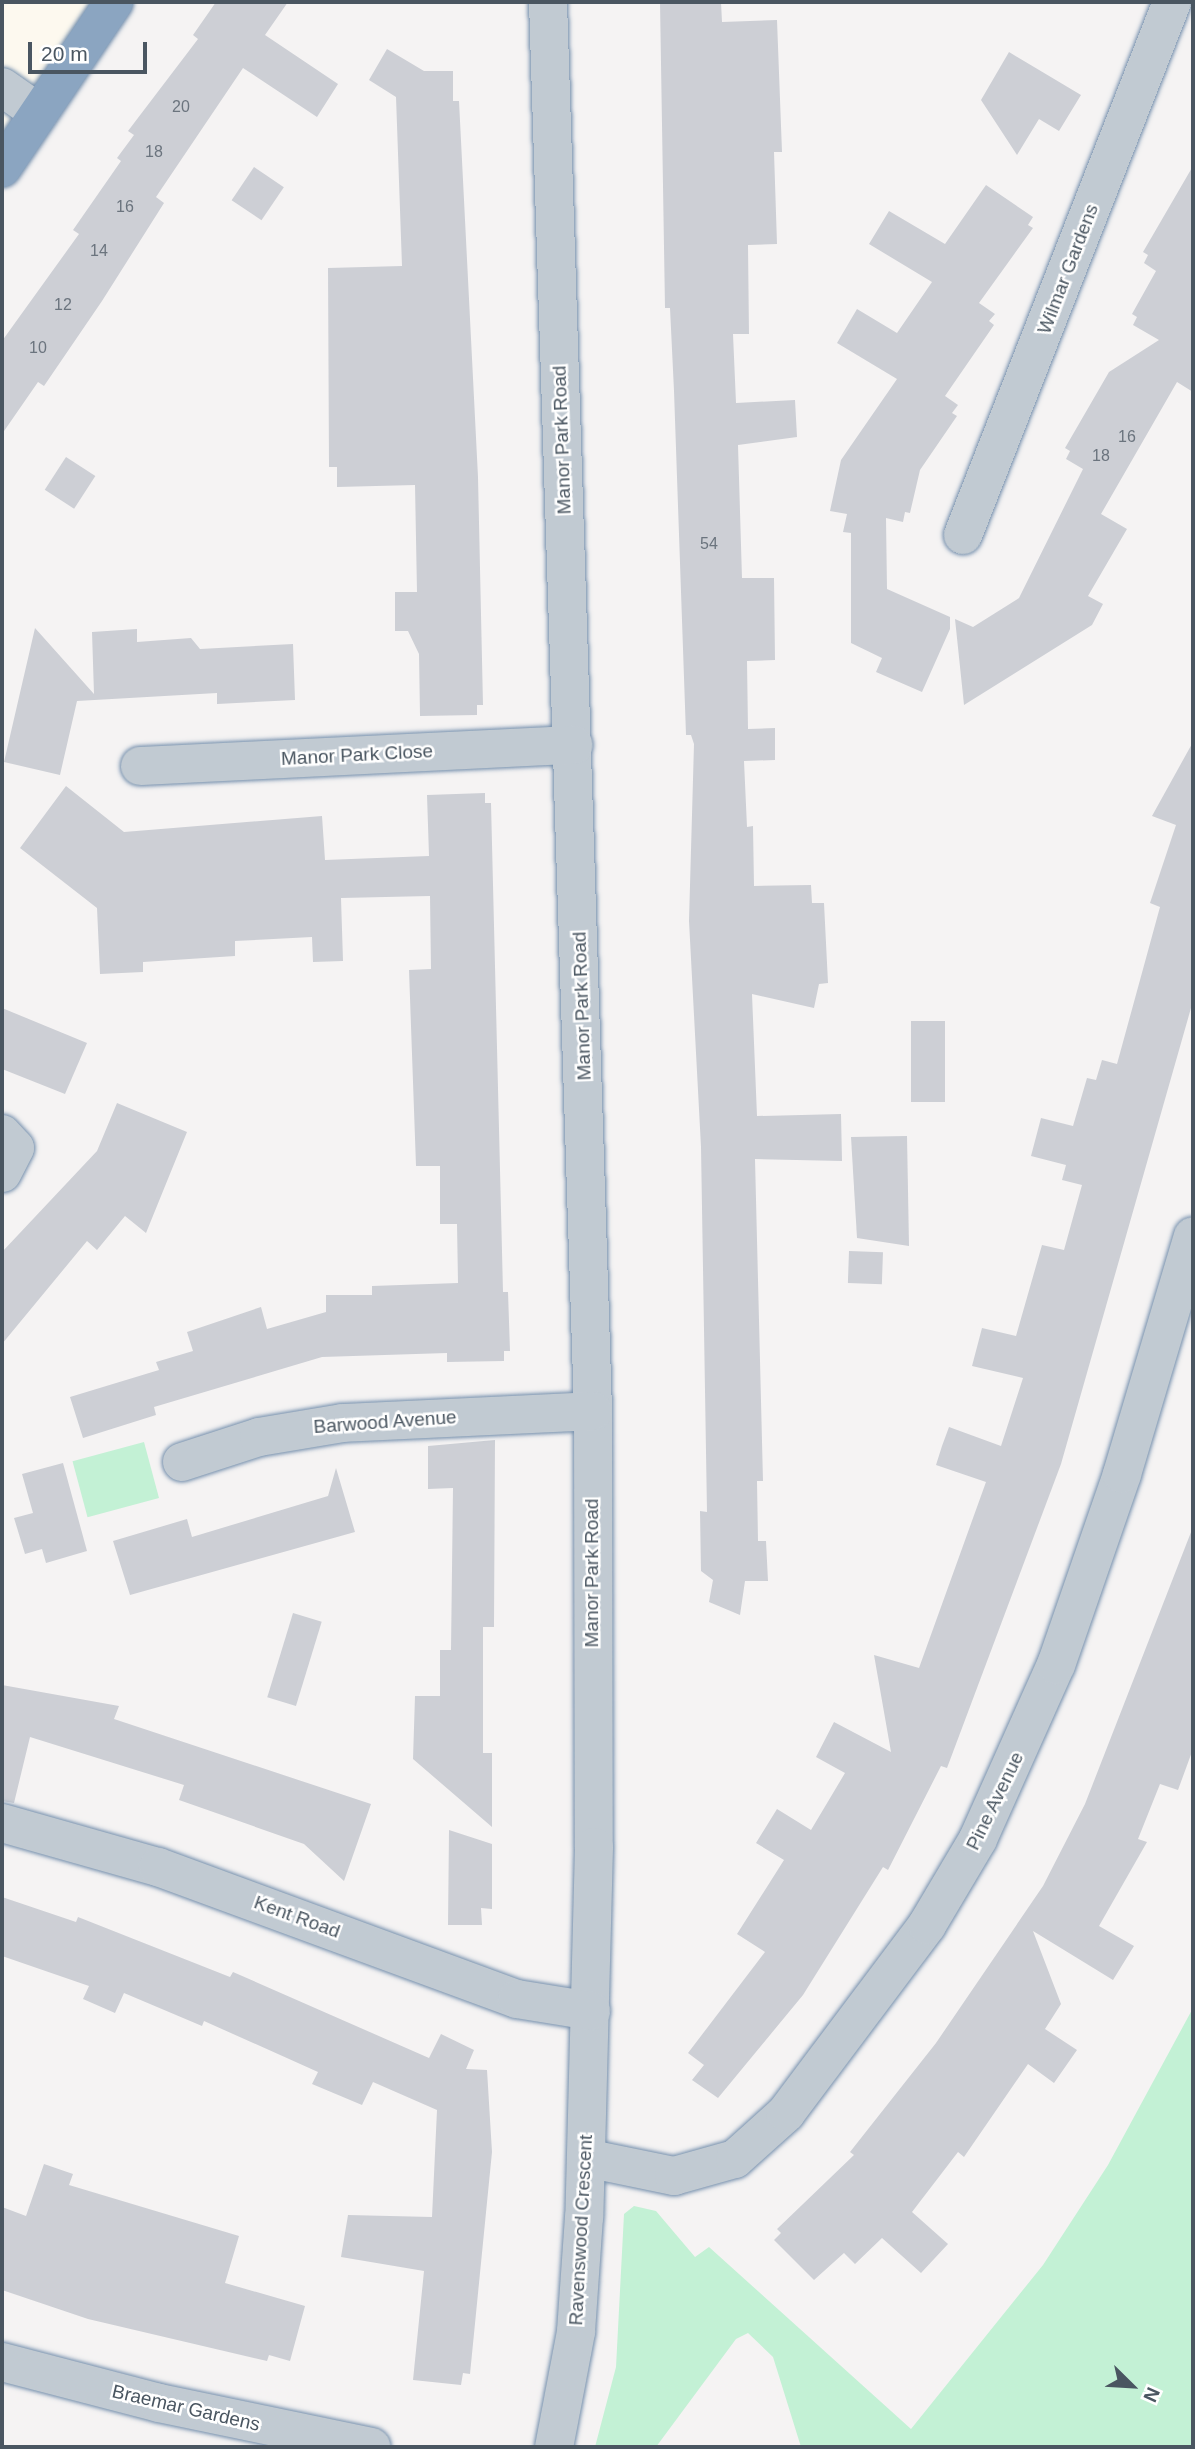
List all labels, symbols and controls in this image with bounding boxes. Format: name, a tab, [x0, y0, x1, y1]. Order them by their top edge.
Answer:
scale bar	[32, 28, 150, 72]
text: 20 m	[41, 42, 88, 65]
house number: 20	[172, 97, 190, 117]
house number: 18	[145, 142, 163, 162]
house number: 16	[116, 197, 134, 217]
street label: Wilmar Gardens	[1033, 201, 1103, 337]
house number: 14	[90, 241, 108, 261]
house number: 12	[54, 295, 72, 315]
house number: 10	[29, 338, 47, 358]
street label: Manor Park Road	[548, 365, 576, 515]
house number: 16	[1118, 427, 1136, 447]
house number: 18	[1092, 446, 1110, 466]
house number: 54	[700, 534, 718, 554]
street label: Manor Park Close	[280, 740, 434, 770]
street label: Manor Park Road	[568, 931, 596, 1081]
street label: Barwood Avenue	[312, 1406, 458, 1438]
street label: Manor Park Road	[581, 1499, 603, 1647]
street label: Pine Avenue	[961, 1748, 1029, 1854]
street label: Kent Road	[251, 1891, 343, 1943]
street label: Ravenswood Crescent	[565, 2134, 597, 2326]
north arrow	[1097, 2351, 1167, 2421]
street label: Braemar Gardens	[110, 2380, 262, 2436]
text: N	[1139, 2384, 1164, 2405]

